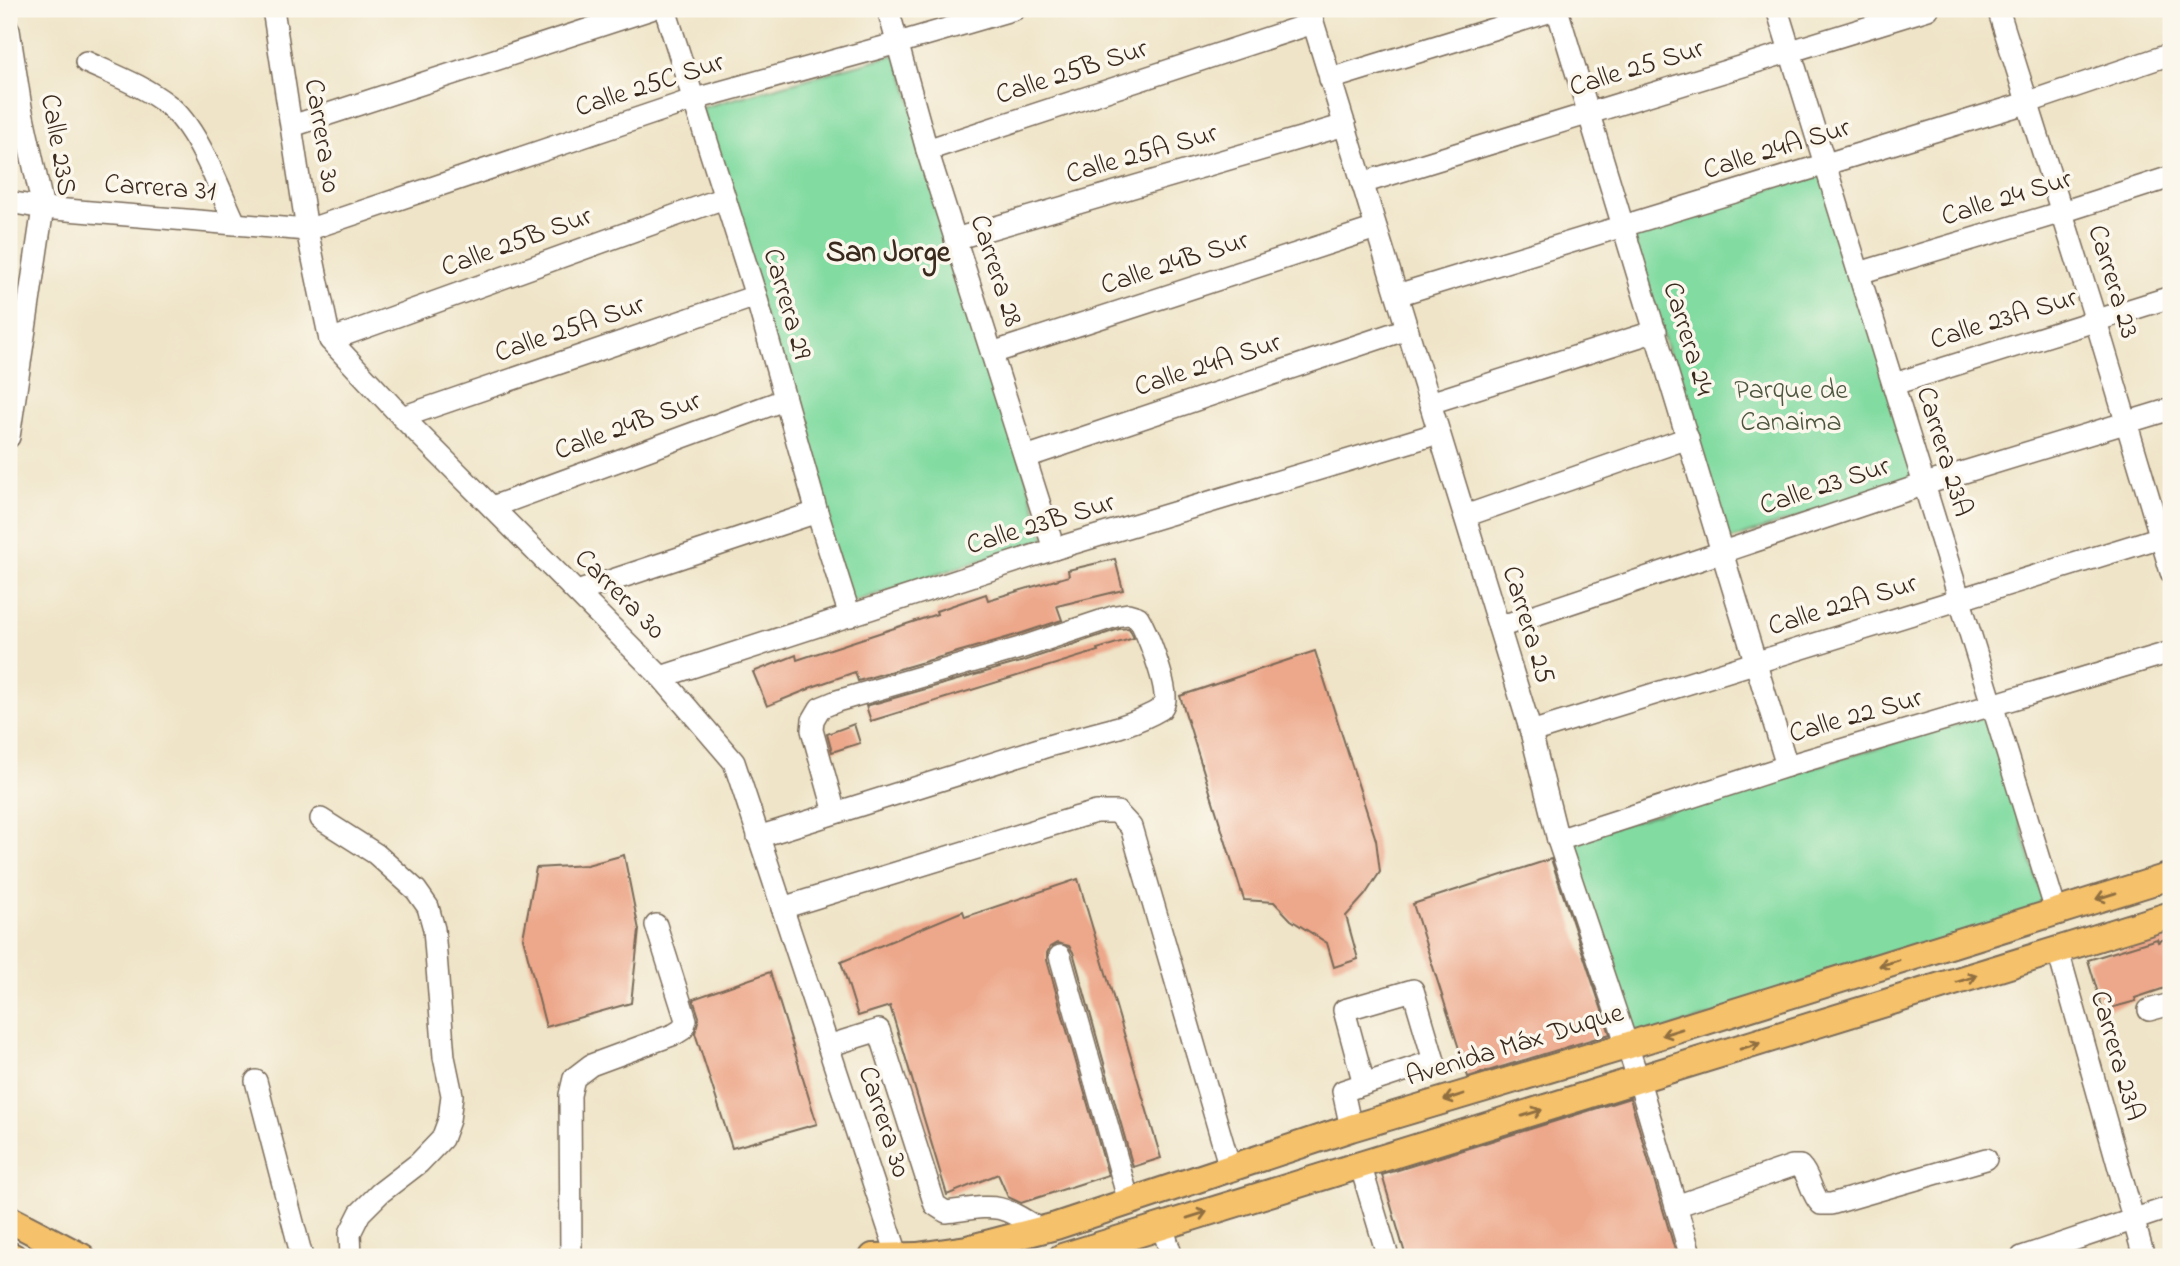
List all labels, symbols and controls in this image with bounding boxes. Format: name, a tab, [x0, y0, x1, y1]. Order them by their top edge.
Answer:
street label: Calle 25B Sur	[991, 29, 1154, 117]
street label: Calle 25 Sur	[1565, 29, 1710, 109]
street label: Calle 25C Sur	[570, 43, 730, 129]
street label: Carrera 30	[292, 76, 350, 196]
street label: Calle 23S	[28, 91, 86, 199]
street label: Calle 24A Sur	[1698, 108, 1856, 192]
street label: Calle 25A Sur	[1061, 114, 1223, 196]
street label: Calle 24 Sur	[1937, 160, 2078, 238]
street label: Carrera 31	[103, 165, 217, 213]
street label: Calle 25B Sur	[436, 197, 598, 289]
street label: Carrera 28	[958, 210, 1032, 332]
street label: Carrera 23	[2075, 220, 2149, 344]
street label: Calle 24B Sur	[1096, 221, 1255, 307]
district label: San Jorge	[826, 232, 952, 277]
street label: Carrera 29	[751, 244, 822, 365]
street label: Carrera 24	[1650, 277, 1724, 401]
street label: Calle 23A Sur	[1925, 278, 2083, 362]
street label: Calle 25A Sur	[489, 285, 651, 375]
street label: Calle 24A Sur	[1130, 323, 1287, 409]
park label: Parque de Canaima	[1734, 371, 1848, 444]
street label: Calle 24B Sur	[549, 381, 707, 472]
street label: Carrera 23A	[1904, 382, 1982, 522]
street label: Calle 23 Sur	[1755, 447, 1896, 527]
street label: Calle 23B Sur	[962, 483, 1121, 567]
street label: Carrera 30	[564, 540, 674, 650]
street label: Carrera 25	[1490, 561, 1564, 689]
street label: Calle 22A Sur	[1763, 564, 1923, 648]
street label: Calle 22 Sur	[1785, 678, 1928, 756]
one-way arrow	[2095, 890, 2117, 903]
one-way arrow	[1878, 958, 1900, 971]
one-way arrow	[1956, 971, 1978, 984]
street label: Carrera 23A	[2078, 986, 2154, 1126]
street label: Avenida Máx Duque	[1401, 993, 1629, 1099]
one-way arrow	[1661, 1026, 1683, 1039]
one-way arrow	[1738, 1039, 1760, 1052]
street label: Carrera 30	[846, 1061, 920, 1183]
one-way arrow	[1443, 1092, 1465, 1105]
one-way arrow	[1521, 1105, 1543, 1118]
one-way arrow	[1186, 1208, 1208, 1220]

